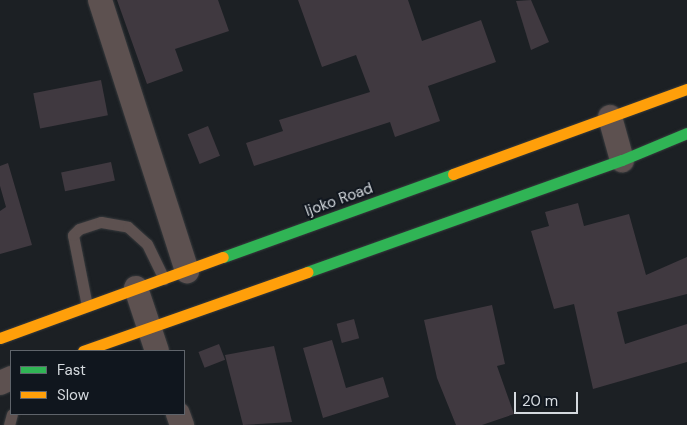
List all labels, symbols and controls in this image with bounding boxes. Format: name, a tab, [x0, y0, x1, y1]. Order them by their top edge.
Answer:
street label: Ijoko Road	[303, 179, 375, 221]
legend	[10, 350, 185, 415]
text: Fast	[57, 360, 86, 380]
scale bar	[517, 382, 581, 414]
text: Slow	[57, 385, 89, 405]
text: 20 m	[522, 391, 558, 411]

